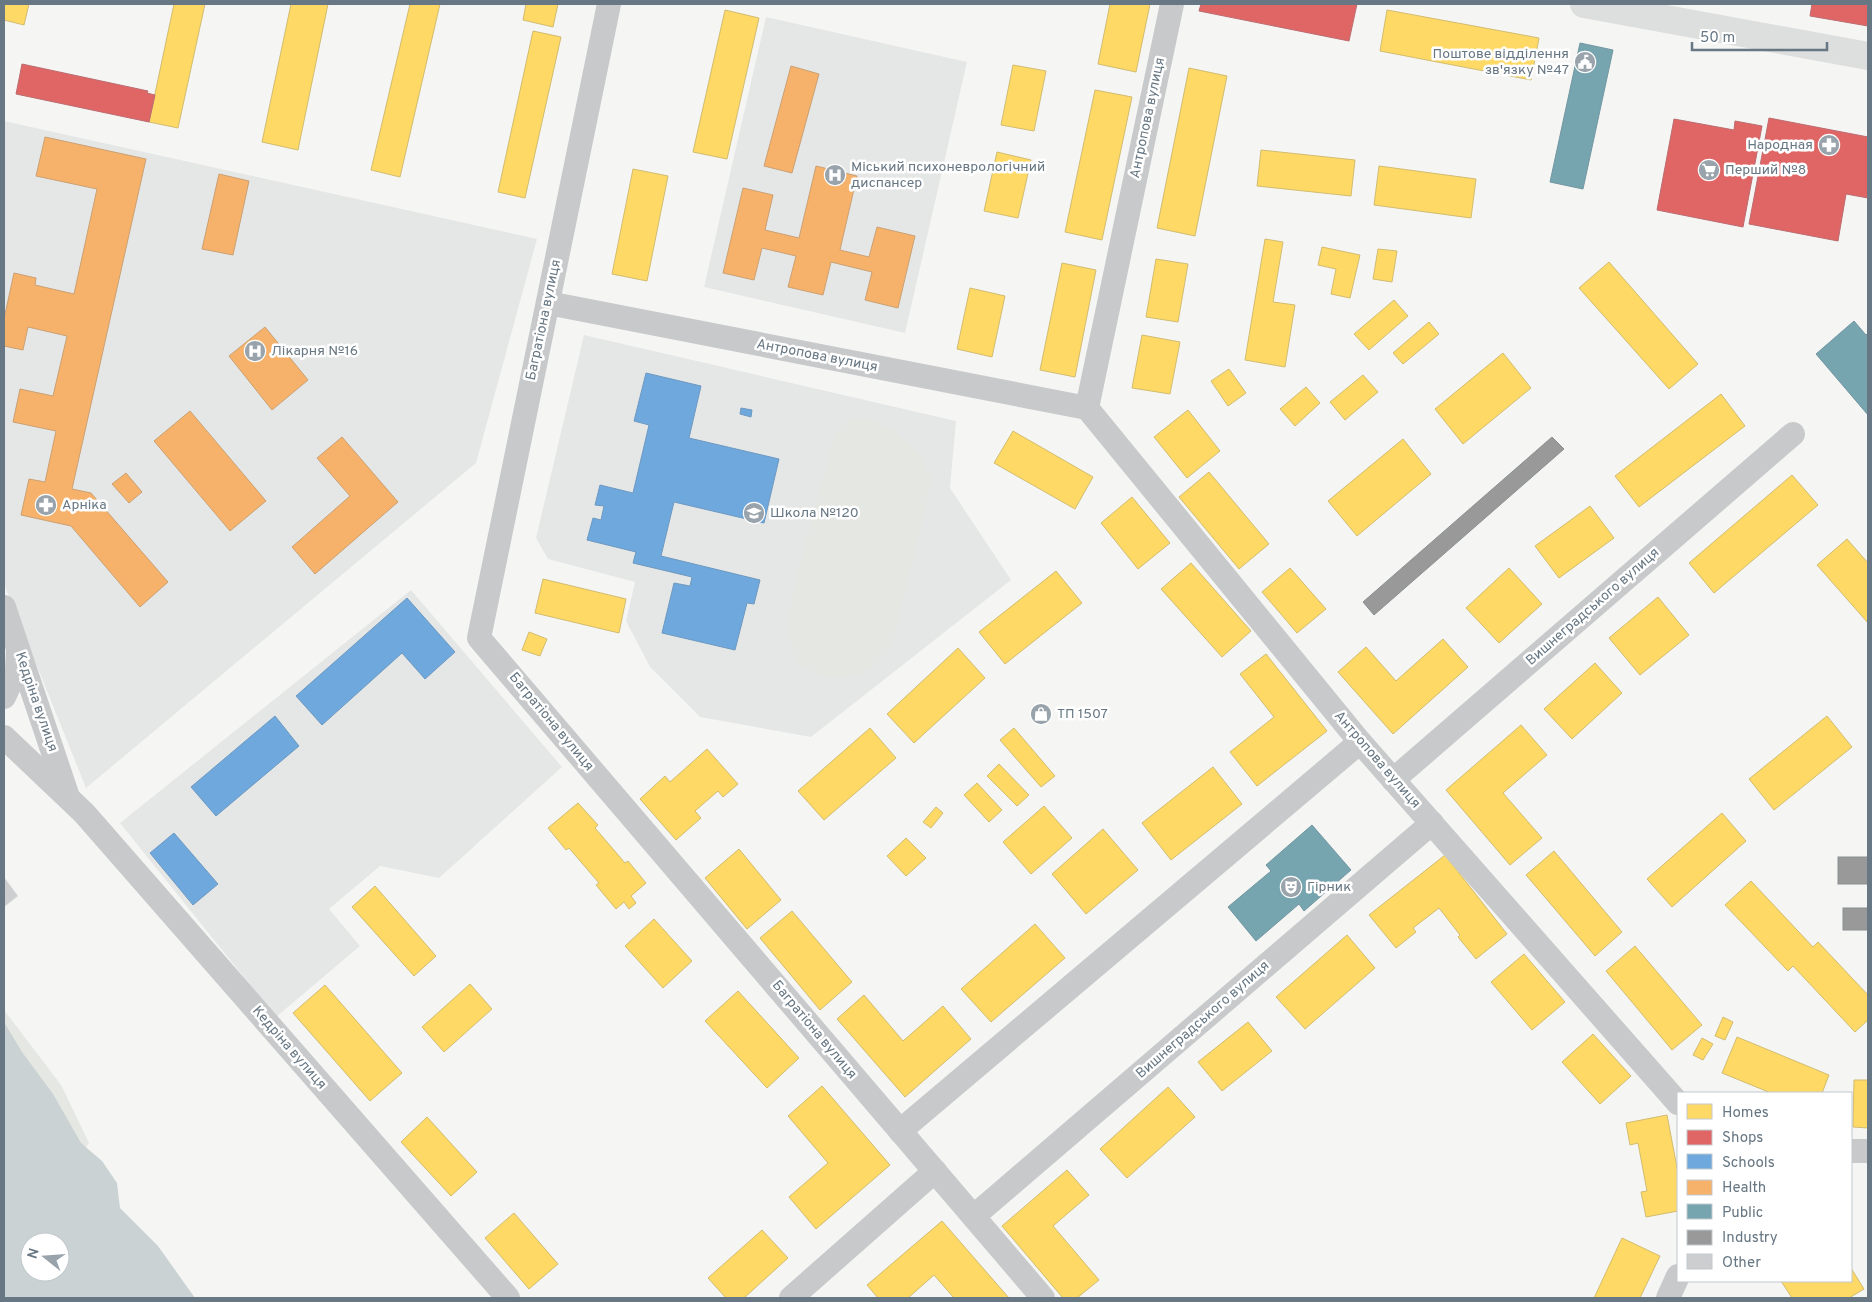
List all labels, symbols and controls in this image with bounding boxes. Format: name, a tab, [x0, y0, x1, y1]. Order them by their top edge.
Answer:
scale bar	[1692, 20, 1827, 52]
text: 50 m	[1700, 29, 1735, 48]
place label: Поштове відділення зв'язку №47	[1433, 46, 1569, 79]
public building icon: Поштове відділення зв'язку №47	[1573, 50, 1597, 74]
street label: Антропова вулиця	[1127, 56, 1169, 180]
pharmacy icon: Народная	[1817, 133, 1841, 157]
place label: Народная	[1747, 137, 1813, 154]
supermarket icon: Перший №8	[1697, 158, 1721, 182]
place label: Міський психоневрологічний диспансер	[851, 159, 1045, 192]
place label: Перший №8	[1725, 162, 1806, 179]
hospital icon: Міський психоневрологічний диспансер	[823, 163, 847, 187]
street label: Багратіона вулиця	[523, 258, 565, 382]
street label: Антропова вулиця	[755, 336, 879, 376]
hospital icon: Лікарня №16	[243, 339, 267, 363]
place label: Лікарня №16	[271, 343, 358, 360]
pharmacy icon: Арніка	[34, 493, 58, 517]
place label: Арніка	[62, 497, 107, 514]
school or university icon: Школа №120	[742, 501, 766, 525]
place label: Школа №120	[770, 505, 859, 522]
street label: Вишнеградського вулиця	[1523, 544, 1663, 670]
street label: Кедріна вулиця	[11, 650, 61, 754]
street label: Багратіона вулиця	[505, 669, 597, 775]
shop icon: ТП 1507	[1029, 702, 1053, 726]
place label: ТП 1507	[1057, 706, 1108, 723]
street label: Антропова вулиця	[1330, 708, 1424, 812]
theatre icon: Гірник	[1279, 875, 1303, 899]
place label: Гірник	[1307, 879, 1351, 896]
street label: Вишнеградського вулиця	[1133, 957, 1273, 1083]
street label: Багратіона вулиця	[768, 977, 860, 1083]
street label: Кедріна вулиця	[248, 1003, 330, 1093]
legend	[1677, 1092, 1852, 1282]
text: Homes	[1722, 1104, 1769, 1123]
text: Shops	[1722, 1129, 1763, 1148]
text: Schools	[1722, 1154, 1775, 1173]
text: Health	[1722, 1179, 1766, 1198]
text: Public	[1722, 1204, 1763, 1223]
text: Industry	[1722, 1229, 1778, 1248]
north arrow	[20, 1232, 70, 1282]
text: N	[24, 1246, 44, 1261]
text: Other	[1722, 1254, 1761, 1273]

